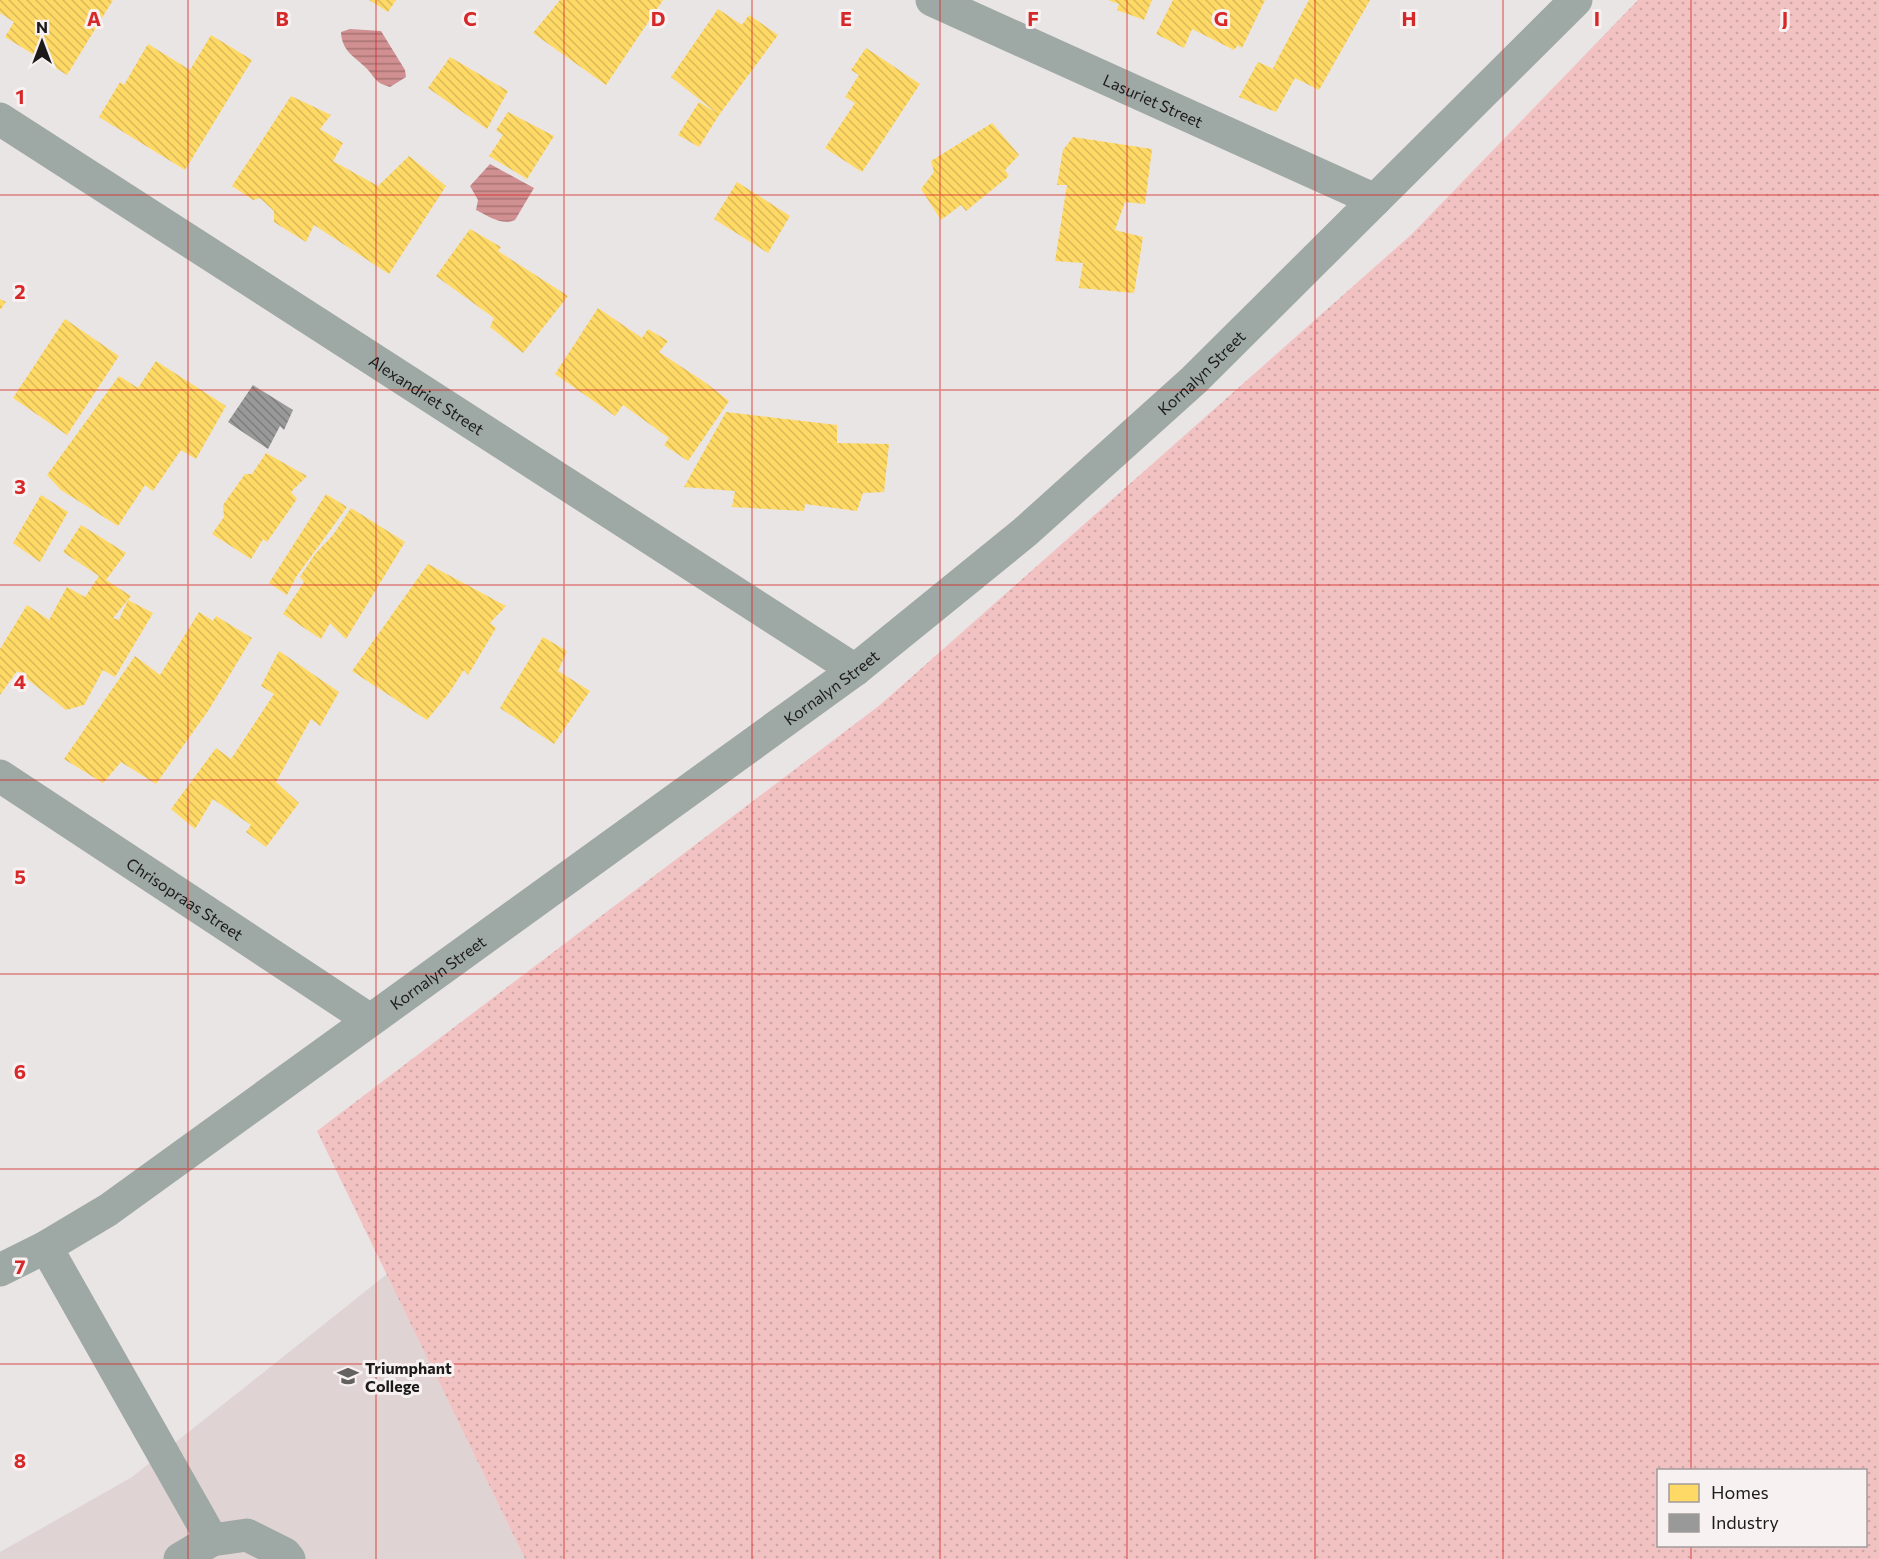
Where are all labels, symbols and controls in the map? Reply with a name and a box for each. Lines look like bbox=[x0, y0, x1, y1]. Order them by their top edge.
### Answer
text: A bbox=[87, 6, 101, 30]
text: B bbox=[275, 6, 289, 30]
text: C bbox=[463, 6, 477, 30]
text: D bbox=[651, 6, 665, 30]
text: E bbox=[840, 6, 852, 30]
text: F bbox=[1027, 6, 1039, 30]
text: G bbox=[1214, 6, 1228, 30]
text: H bbox=[1402, 6, 1417, 30]
text: I bbox=[1594, 6, 1600, 30]
text: J bbox=[1782, 6, 1788, 30]
north arrow bbox=[12, 12, 72, 72]
text: N bbox=[36, 17, 48, 36]
street label: Lasuriet Street bbox=[1101, 69, 1207, 131]
text: 1 bbox=[15, 84, 25, 108]
text: 2 bbox=[14, 279, 26, 303]
street label: Kornalyn Street bbox=[1153, 326, 1249, 418]
street label: Alexandriet Street bbox=[366, 350, 488, 438]
text: 3 bbox=[14, 474, 26, 498]
street label: Kornalyn Street bbox=[780, 645, 883, 728]
text: 4 bbox=[14, 669, 26, 693]
street label: Chrisopraas Street bbox=[124, 853, 248, 944]
text: 5 bbox=[14, 864, 26, 888]
street label: Kornalyn Street bbox=[386, 931, 489, 1013]
text: 6 bbox=[14, 1059, 26, 1083]
text: 7 bbox=[15, 1254, 26, 1278]
place label: Triumphant College bbox=[365, 1358, 452, 1395]
school or university icon: Triumphant College bbox=[336, 1364, 360, 1388]
text: 8 bbox=[14, 1448, 26, 1472]
legend bbox=[1657, 1469, 1867, 1547]
text: Homes bbox=[1711, 1481, 1769, 1503]
text: Industry bbox=[1711, 1511, 1779, 1533]

